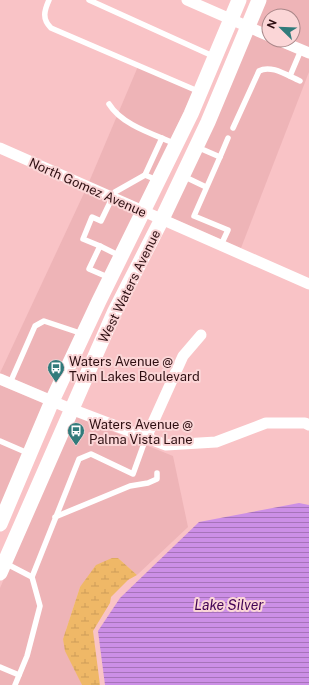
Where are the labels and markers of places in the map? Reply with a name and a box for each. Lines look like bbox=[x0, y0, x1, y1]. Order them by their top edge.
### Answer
place label: Waters Avenue @ Twin Lakes Boulevard bbox=[69, 354, 200, 384]
bus stop icon: Waters Avenue @ Twin Lakes Boulevard bbox=[46, 358, 66, 383]
place label: Waters Avenue @ Palma Vista Lane bbox=[89, 417, 193, 447]
bus stop icon: Waters Avenue @ Palma Vista Lane bbox=[66, 421, 86, 446]

